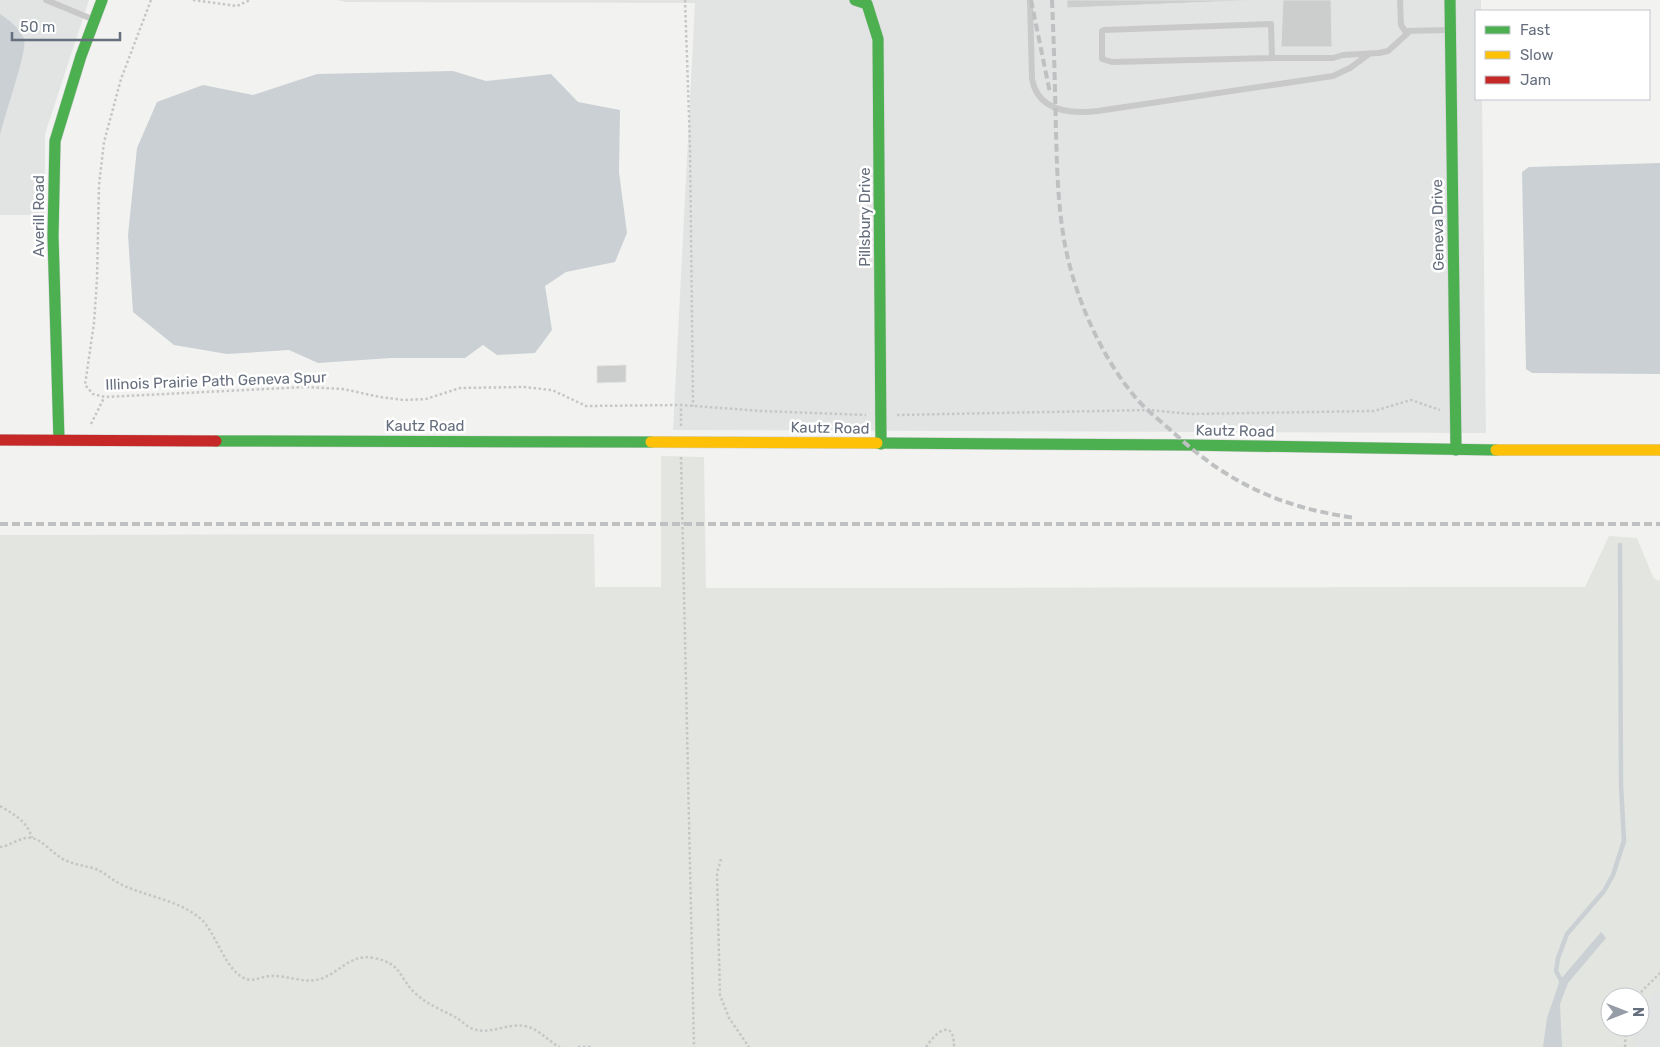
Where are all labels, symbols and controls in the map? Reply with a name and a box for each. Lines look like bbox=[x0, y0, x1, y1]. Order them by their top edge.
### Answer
scale bar bbox=[12, 10, 120, 42]
legend bbox=[1475, 10, 1650, 100]
text: 50 m bbox=[20, 18, 55, 36]
text: Fast bbox=[1520, 21, 1550, 39]
text: Slow bbox=[1520, 46, 1553, 64]
text: Jam bbox=[1520, 71, 1551, 89]
street label: Pillsbury Drive bbox=[856, 167, 874, 267]
street label: Averill Road bbox=[30, 175, 48, 257]
street label: Geneva Drive bbox=[1428, 179, 1448, 271]
street label: Illinois Prairie Path Geneva Spur bbox=[105, 368, 327, 394]
street label: Kautz Road bbox=[386, 417, 464, 435]
street label: Kautz Road bbox=[790, 418, 870, 438]
street label: Kautz Road bbox=[1195, 421, 1275, 441]
north arrow bbox=[1600, 987, 1650, 1037]
text: N bbox=[1629, 1007, 1646, 1017]

